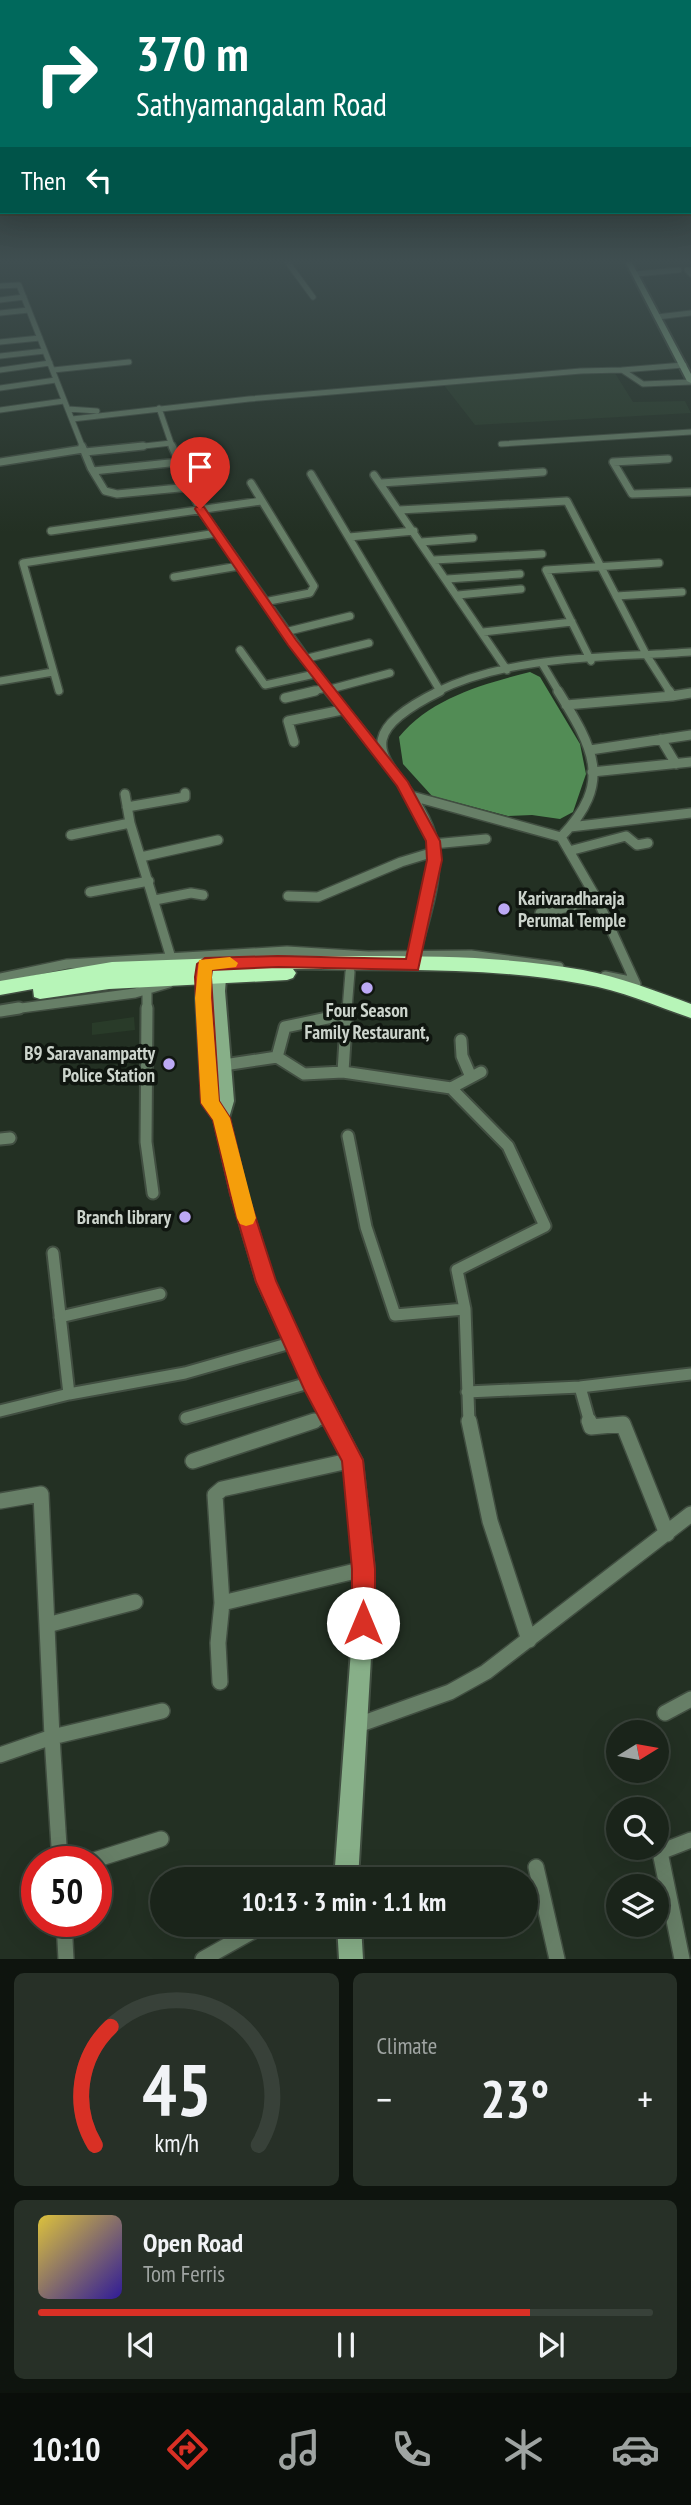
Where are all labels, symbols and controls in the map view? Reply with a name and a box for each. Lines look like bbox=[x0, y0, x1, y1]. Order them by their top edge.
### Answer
text: 370 m bbox=[136, 21, 249, 85]
icon: right bbox=[21, 28, 112, 119]
text: Sathyamangalam Road bbox=[136, 83, 387, 125]
icon: left bbox=[80, 161, 118, 199]
text: Then bbox=[21, 164, 66, 197]
pin bbox=[170, 437, 230, 509]
icon: arrive bbox=[181, 448, 219, 486]
place label: Karivaradharaja Perumal Temple bbox=[518, 886, 626, 932]
marker: Karivaradharaja Perumal Temple bbox=[496, 901, 512, 917]
marker: Four Season Family Restaurant, bbox=[359, 980, 375, 996]
place label: Four Season Family Restaurant, bbox=[304, 998, 430, 1044]
place label: B9 Saravanampatty Police Station bbox=[24, 1041, 155, 1087]
marker: B9 Saravanampatty Police Station bbox=[161, 1056, 177, 1072]
place label: Branch library bbox=[77, 1205, 171, 1229]
marker: Branch library bbox=[177, 1209, 193, 1225]
position arrow bbox=[326, 1586, 400, 1660]
north arrow bbox=[606, 1720, 668, 1783]
map controls bbox=[606, 1720, 669, 1937]
button: search bbox=[606, 1797, 669, 1860]
speed limit sign: 50 bbox=[21, 1846, 112, 1937]
button: layers bbox=[606, 1874, 669, 1937]
text: 10:13 · 3 min · 1.1 km bbox=[242, 1885, 446, 1918]
text: Climate bbox=[377, 2031, 437, 2060]
text: 45 bbox=[141, 2042, 211, 2136]
text: 23° bbox=[480, 2065, 549, 2132]
text: − bbox=[377, 2074, 392, 2123]
text: + bbox=[637, 2074, 653, 2123]
text: km/h bbox=[154, 2127, 198, 2159]
text: Open Road bbox=[143, 2226, 243, 2259]
text: Tom Ferris bbox=[143, 2259, 225, 2288]
icon: previous bbox=[122, 2326, 160, 2364]
icon: pause bbox=[327, 2326, 365, 2364]
icon: next bbox=[532, 2326, 570, 2364]
icon: directions bbox=[163, 2425, 212, 2474]
icon: music bbox=[275, 2425, 324, 2474]
icon: phone bbox=[387, 2425, 436, 2474]
icon: climate bbox=[499, 2425, 548, 2474]
icon: car bbox=[611, 2425, 660, 2474]
text: 10:10 bbox=[31, 2428, 101, 2470]

